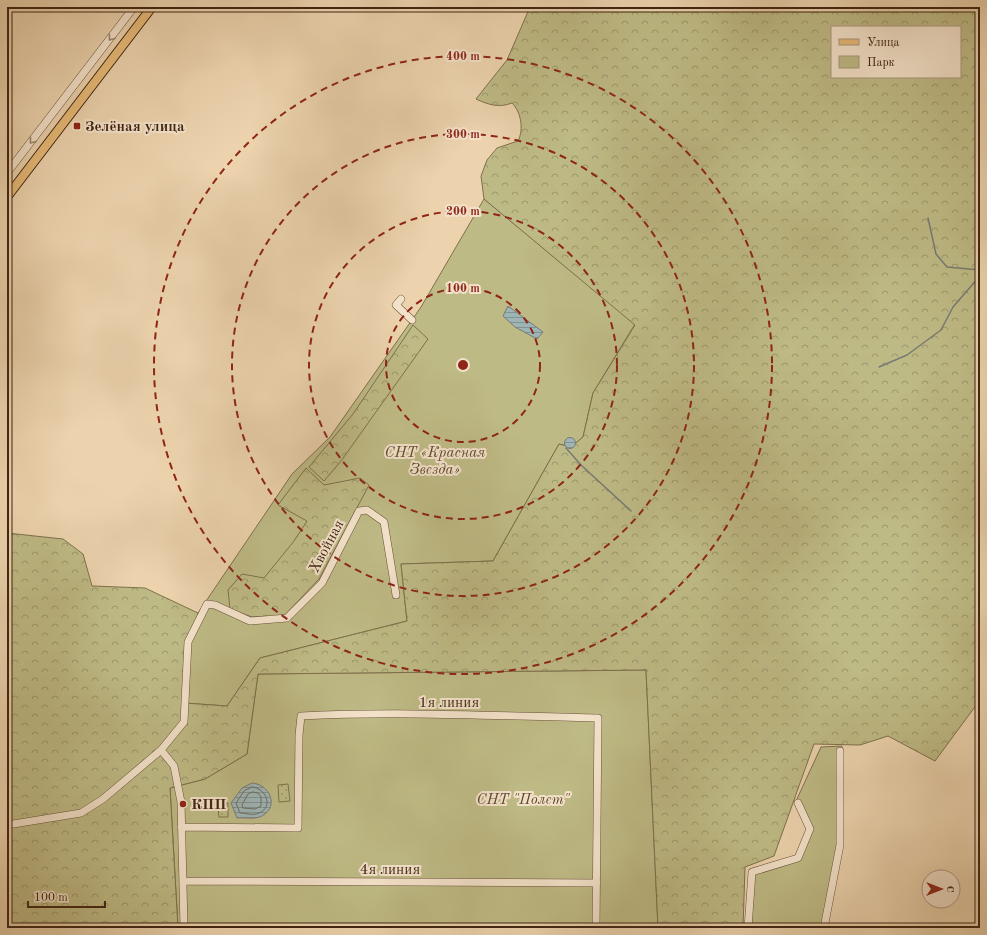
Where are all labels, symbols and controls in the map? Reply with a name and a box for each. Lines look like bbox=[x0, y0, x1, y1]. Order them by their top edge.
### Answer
legend bbox=[831, 26, 961, 78]
one-way arrow bbox=[108, 34, 115, 41]
text: Улица bbox=[867, 37, 900, 49]
text: 400 m bbox=[446, 51, 480, 63]
text: Парк bbox=[867, 57, 895, 69]
place label: Зелёная улица bbox=[85, 120, 185, 135]
marker: Зелёная улица bbox=[72, 121, 82, 131]
text: 300 m bbox=[446, 129, 480, 141]
one-way arrow bbox=[29, 137, 36, 144]
text: 200 m bbox=[446, 206, 480, 218]
text: 100 m bbox=[446, 283, 480, 295]
centre of rings bbox=[456, 358, 470, 372]
park label: СНТ «Красная Звезда» bbox=[385, 446, 485, 478]
street label: Хвойная bbox=[307, 518, 348, 576]
street label: 1я линия bbox=[419, 696, 479, 711]
park label: СНТ "Полет" bbox=[476, 793, 571, 808]
place label: КПП bbox=[191, 798, 226, 813]
marker: КПП bbox=[178, 799, 188, 809]
street label: 4я линия bbox=[360, 863, 420, 878]
north arrow bbox=[921, 869, 961, 909]
scale bar bbox=[28, 883, 105, 909]
text: С bbox=[944, 885, 955, 893]
text: 100 m bbox=[34, 892, 68, 904]

